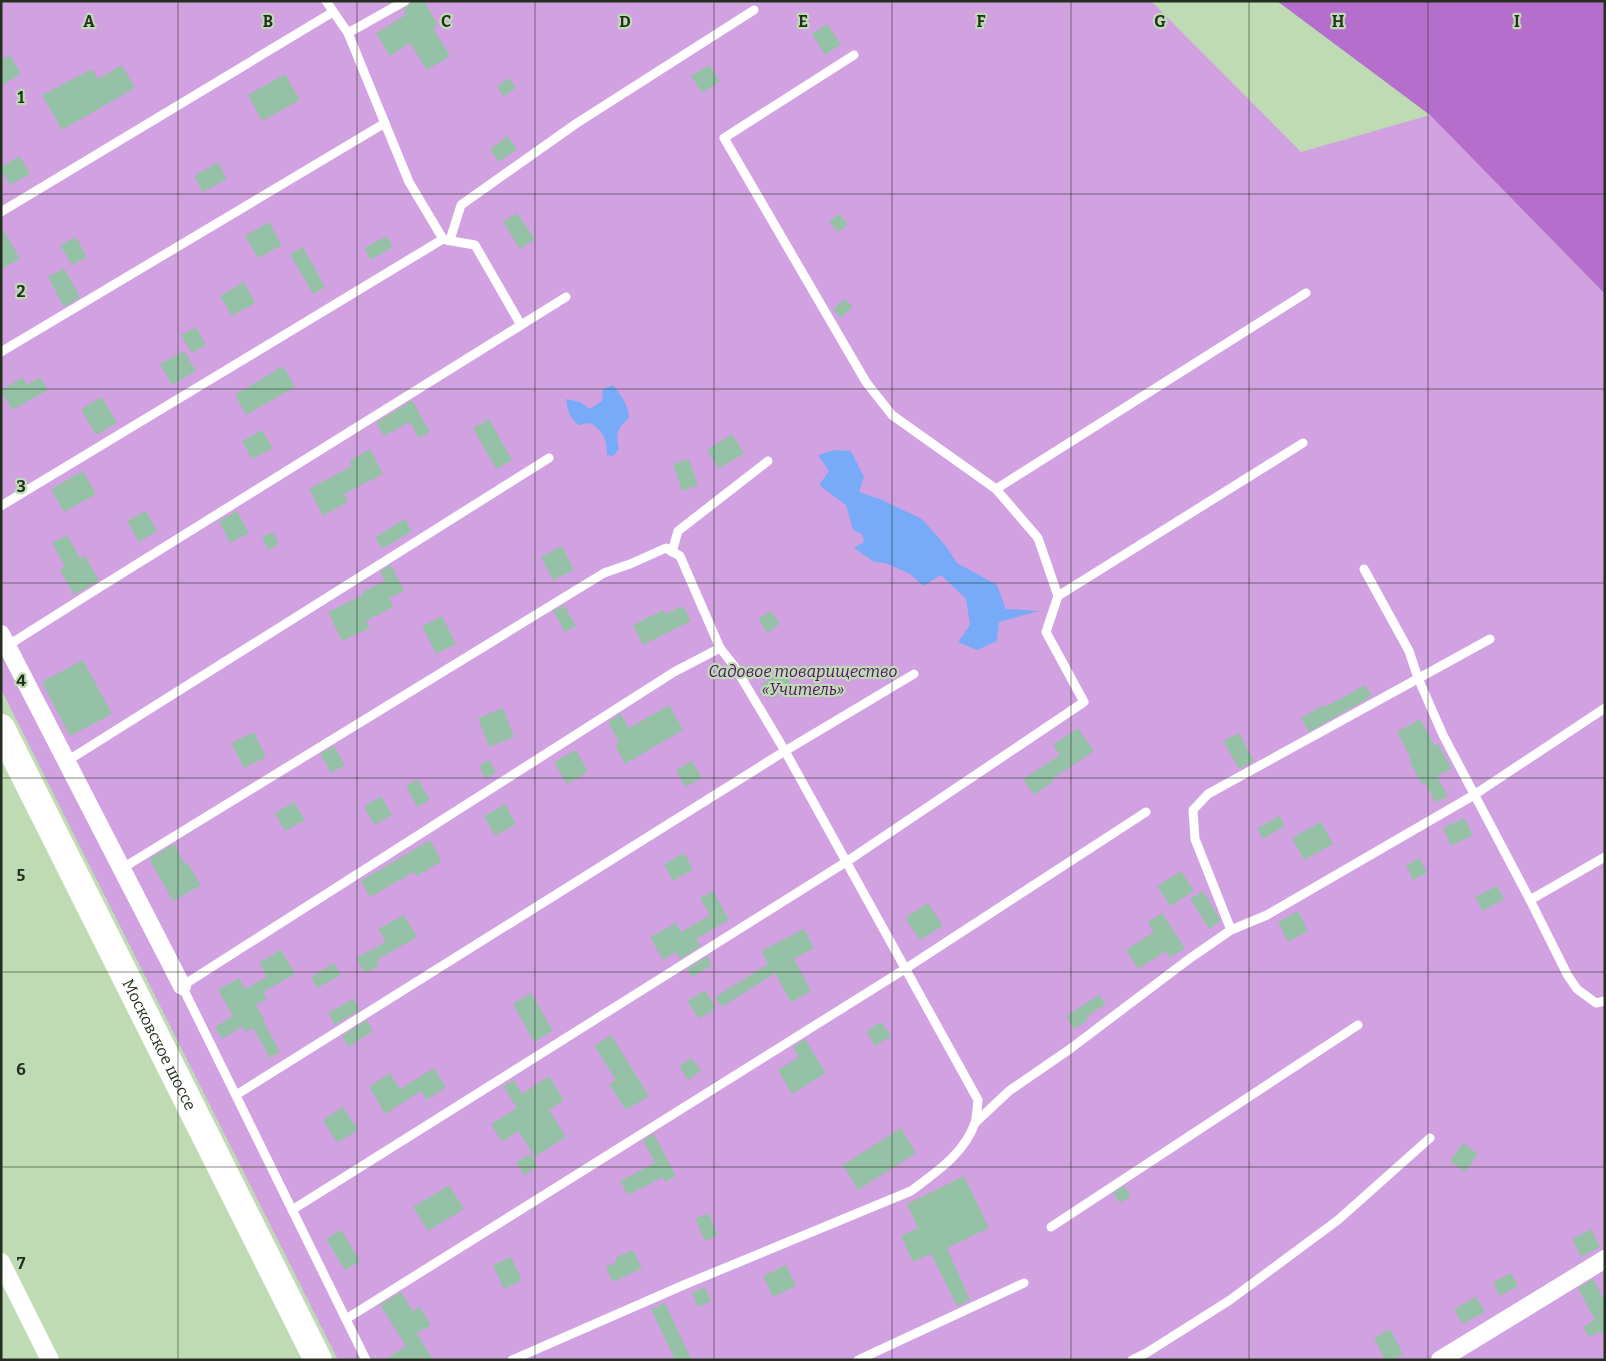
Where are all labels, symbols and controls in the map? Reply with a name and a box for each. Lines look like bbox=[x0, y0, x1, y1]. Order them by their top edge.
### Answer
text: A bbox=[83, 12, 95, 31]
text: B bbox=[263, 12, 273, 31]
text: C bbox=[441, 12, 451, 31]
text: D bbox=[619, 12, 631, 31]
text: E bbox=[798, 12, 808, 31]
text: F bbox=[977, 12, 986, 31]
text: G bbox=[1154, 12, 1166, 31]
text: H bbox=[1332, 12, 1345, 31]
text: I bbox=[1514, 12, 1520, 31]
text: 1 bbox=[18, 88, 25, 107]
text: 2 bbox=[16, 282, 26, 301]
text: 3 bbox=[16, 477, 26, 496]
park label: Садовое товарищество «Учитель» bbox=[709, 662, 898, 699]
text: 4 bbox=[16, 671, 26, 690]
text: 5 bbox=[17, 866, 26, 885]
street label: Московское шоссе bbox=[119, 976, 201, 1113]
text: 6 bbox=[16, 1060, 26, 1079]
text: 7 bbox=[17, 1254, 26, 1273]

